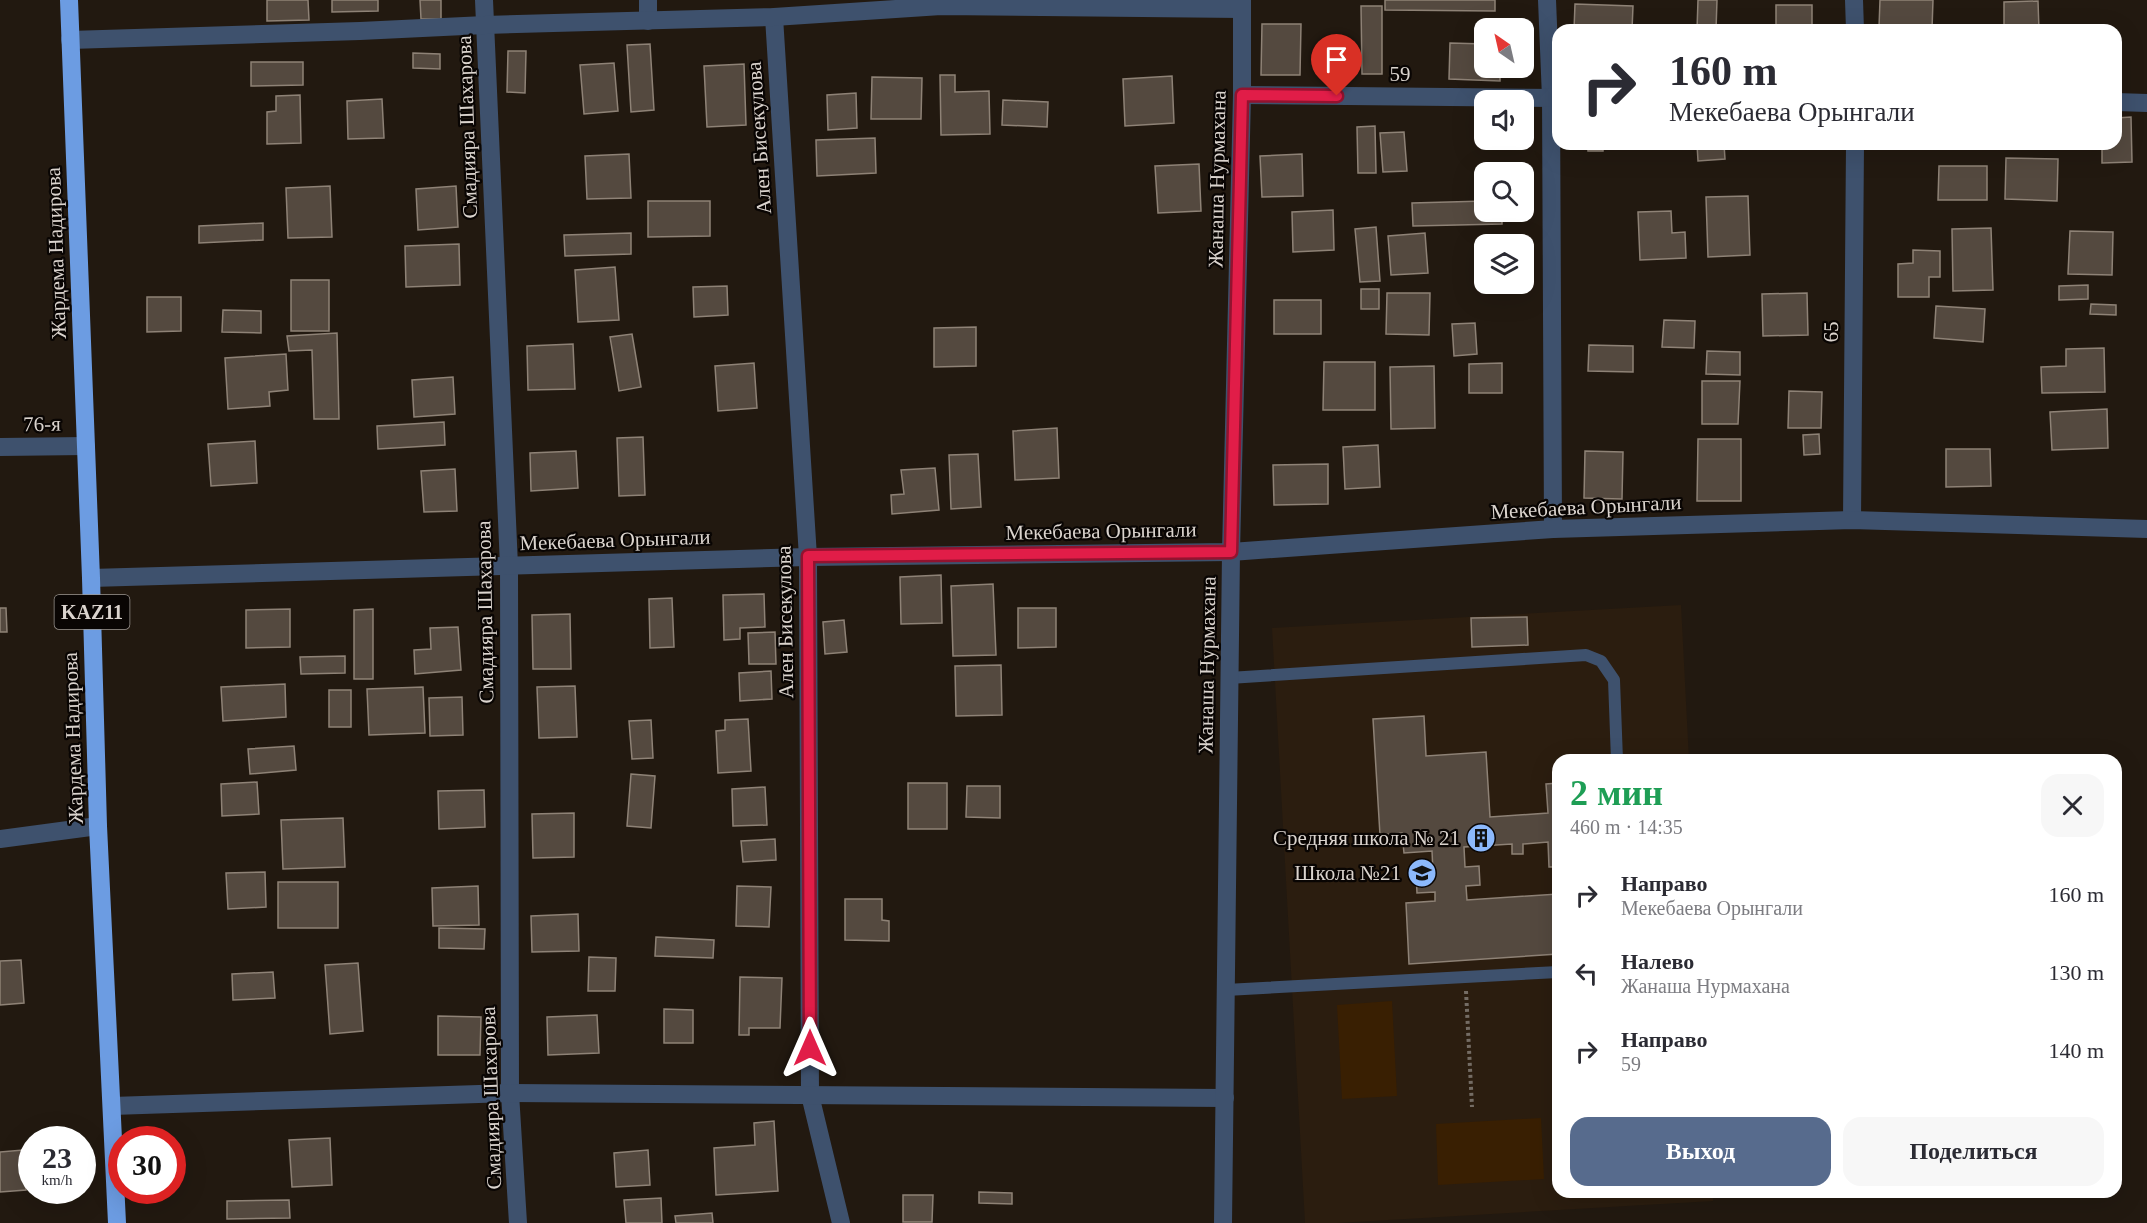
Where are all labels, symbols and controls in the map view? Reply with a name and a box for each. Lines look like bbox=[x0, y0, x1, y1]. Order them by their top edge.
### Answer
north arrow bbox=[1474, 18, 1534, 78]
map controls bbox=[1474, 18, 1534, 294]
street label: Смадияра Шахарова bbox=[452, 34, 482, 219]
pin bbox=[1311, 34, 1362, 96]
icon: arrive bbox=[1320, 43, 1353, 76]
icon: right bbox=[1570, 48, 1648, 126]
text: 160 m bbox=[1669, 48, 1778, 94]
street label: Ален Бисекулова bbox=[742, 60, 776, 215]
street label: 59 bbox=[1390, 62, 1411, 86]
street label: Жанаша Нурмахана bbox=[1203, 89, 1231, 268]
button: sound bbox=[1474, 90, 1534, 150]
text: Мекебаева Орынгали bbox=[1669, 97, 1915, 127]
button: search bbox=[1474, 162, 1534, 222]
street label: Жардема Надирова bbox=[41, 166, 71, 339]
button: layers bbox=[1474, 234, 1534, 294]
street label: 65 bbox=[1819, 321, 1843, 343]
street label: 76-я bbox=[23, 412, 61, 436]
street label: Мекебаева Орынгали bbox=[1490, 490, 1682, 524]
street label: Мекебаева Орынгали bbox=[1005, 517, 1197, 545]
street label: Смадияра Шахарова bbox=[471, 520, 499, 704]
street label: Мекебаева Орынгали bbox=[519, 525, 711, 555]
street label: Ален Бисекулова bbox=[772, 545, 798, 699]
street label: Жанаша Нурмахана bbox=[1193, 575, 1221, 754]
road number: KAZ11 bbox=[54, 595, 130, 629]
street label: Жардема Надирова bbox=[58, 651, 88, 824]
text: 2 мин bbox=[1570, 773, 1663, 813]
button: close bbox=[2041, 774, 2104, 837]
text: 460 m · 14:35 bbox=[1570, 816, 1683, 838]
building icon: Средняя школа № 21 bbox=[1465, 822, 1497, 854]
place label: Средняя школа № 21 bbox=[1273, 826, 1460, 850]
school or university icon: Школа №21 bbox=[1406, 857, 1438, 889]
place label: Школа №21 bbox=[1294, 861, 1401, 885]
text: Направо bbox=[1621, 871, 1707, 896]
icon: right bbox=[1570, 879, 1603, 912]
text: 160 m bbox=[2048, 882, 2104, 907]
text: Мекебаева Орынгали bbox=[1621, 897, 1803, 919]
text: Налево bbox=[1621, 949, 1694, 974]
icon: left bbox=[1570, 957, 1603, 990]
text: 130 m bbox=[2048, 960, 2104, 985]
text: Жанаша Нурмахана bbox=[1621, 975, 1790, 997]
street label: Смадияра Шахарова bbox=[476, 1005, 506, 1190]
position arrow bbox=[778, 1016, 842, 1080]
text: Направо bbox=[1621, 1027, 1707, 1052]
icon: right bbox=[1570, 1035, 1603, 1068]
text: 140 m bbox=[2048, 1038, 2104, 1063]
text: 59 bbox=[1621, 1053, 1641, 1075]
button: Выход bbox=[1570, 1117, 1831, 1186]
button: Поделиться bbox=[1843, 1117, 2104, 1186]
speed limit sign: 30 bbox=[108, 1126, 186, 1204]
text: 23 bbox=[42, 1141, 72, 1174]
text: km/h bbox=[42, 1172, 72, 1188]

